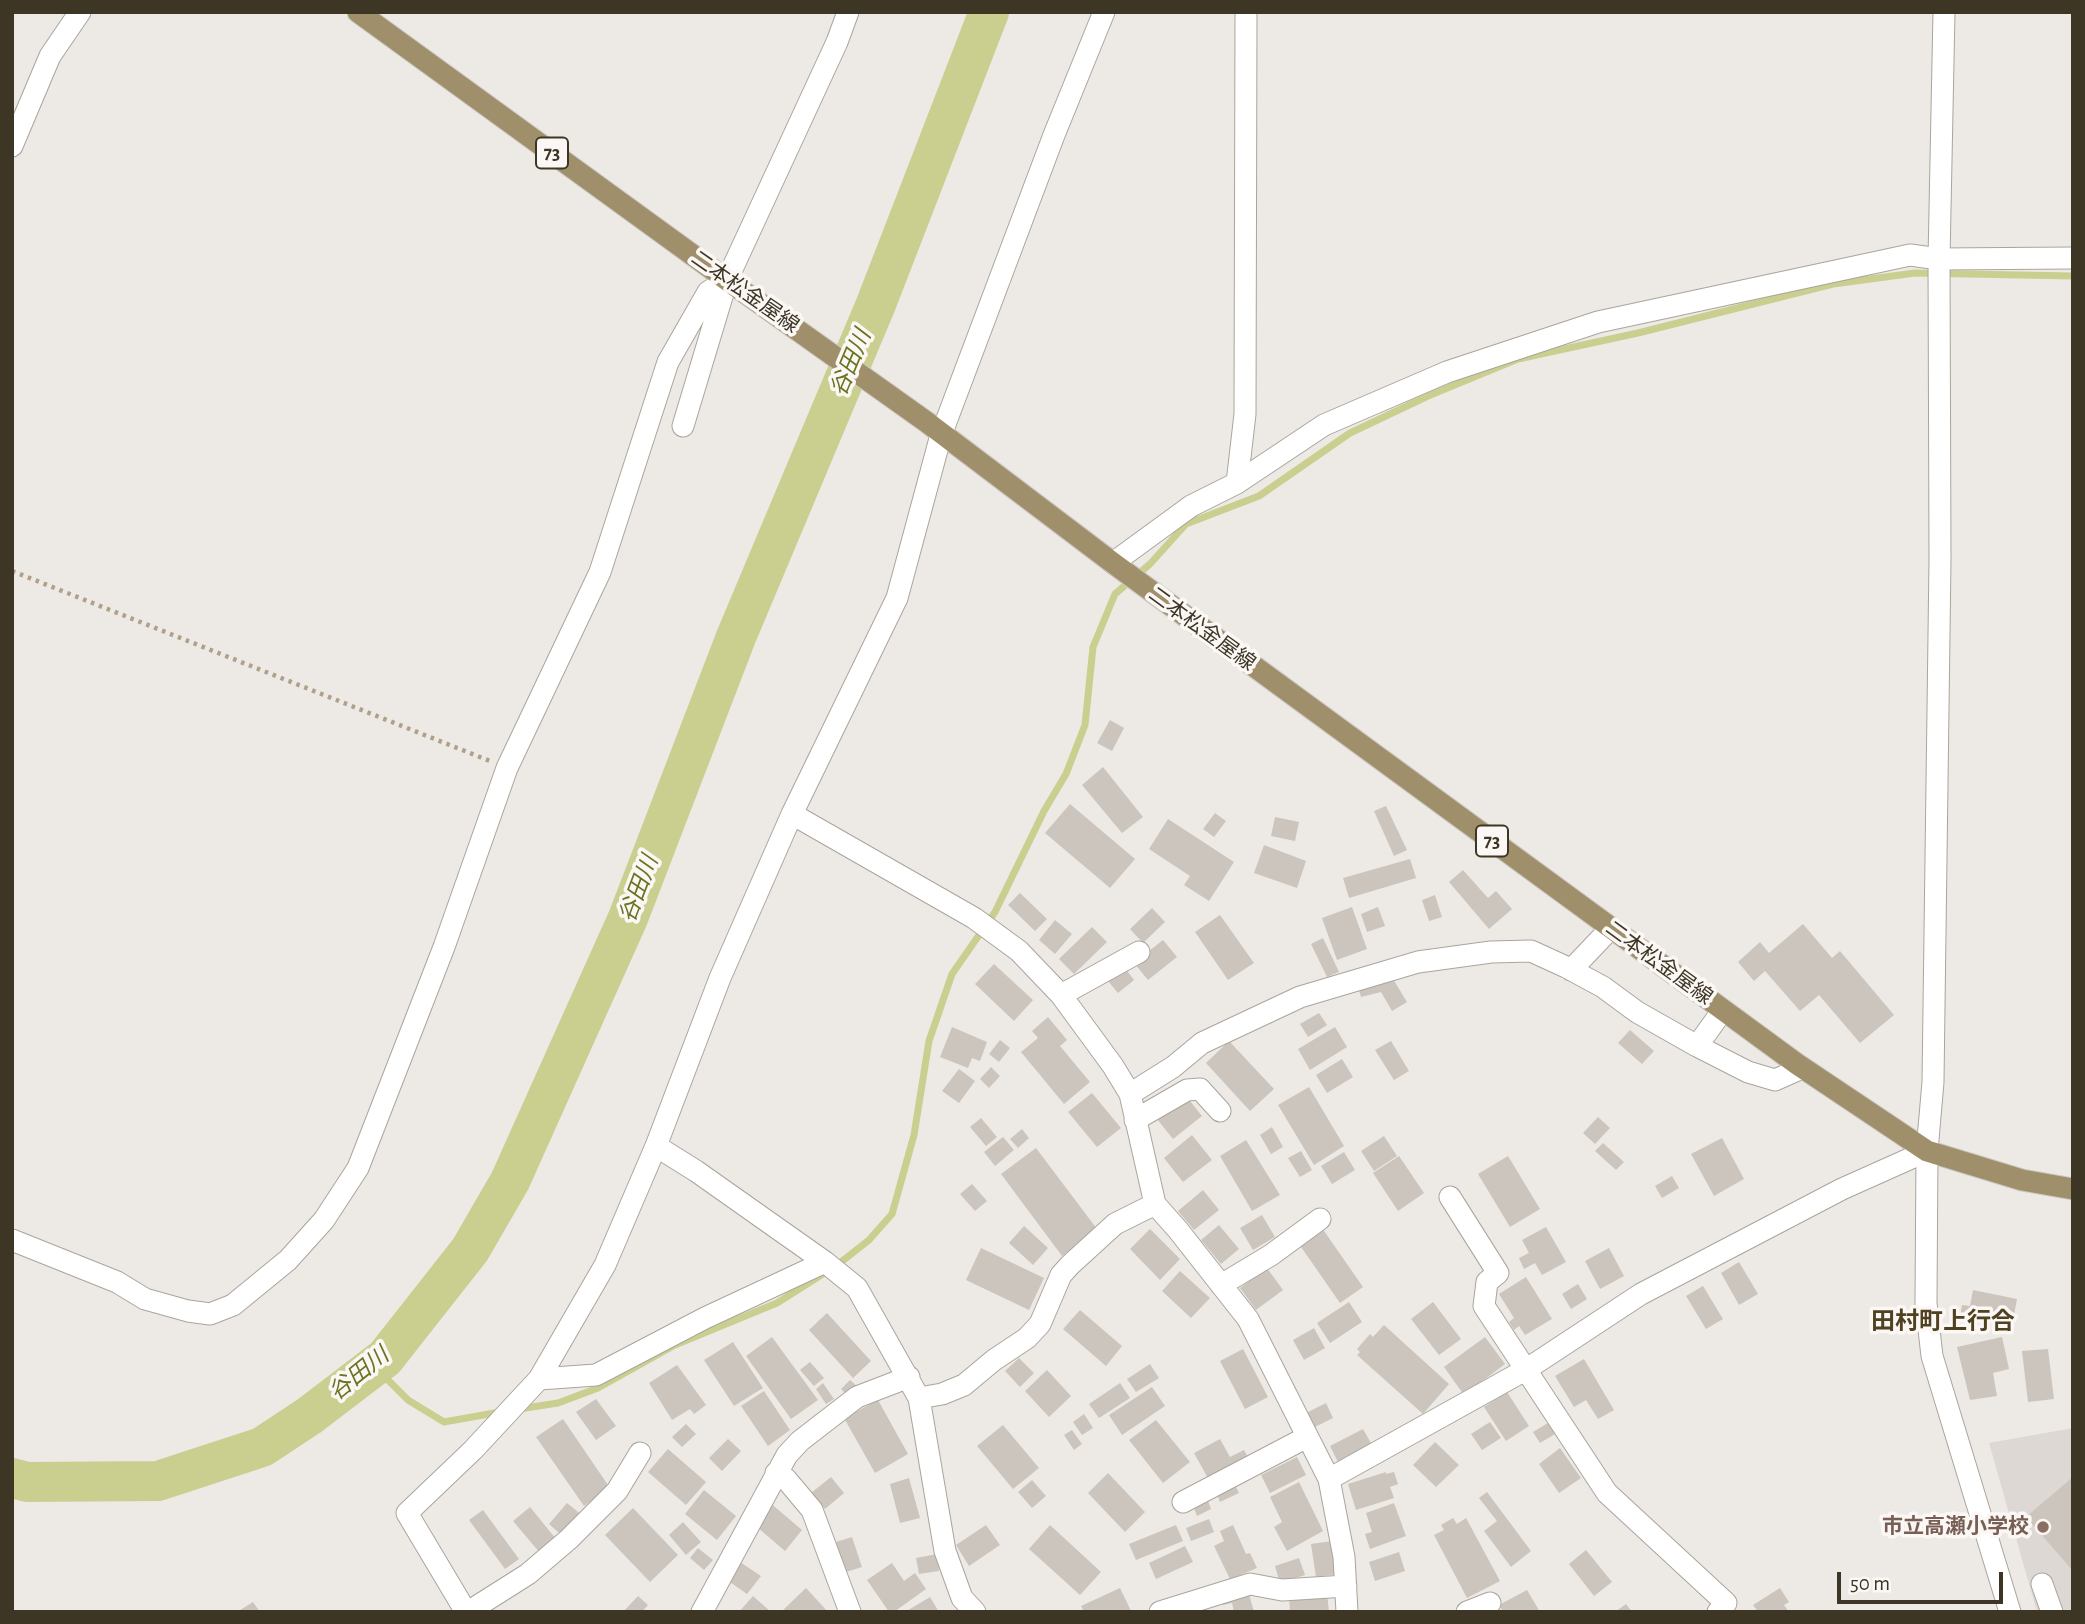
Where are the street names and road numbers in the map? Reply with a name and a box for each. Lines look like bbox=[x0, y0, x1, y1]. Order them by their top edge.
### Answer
road number: 73 bbox=[536, 138, 568, 168]
street label: 二本松金屋線 bbox=[686, 246, 804, 338]
street label: 二本松金屋線 bbox=[1144, 582, 1260, 676]
road number: 73 bbox=[1476, 826, 1508, 856]
street label: 二本松金屋線 bbox=[1601, 916, 1717, 1010]

